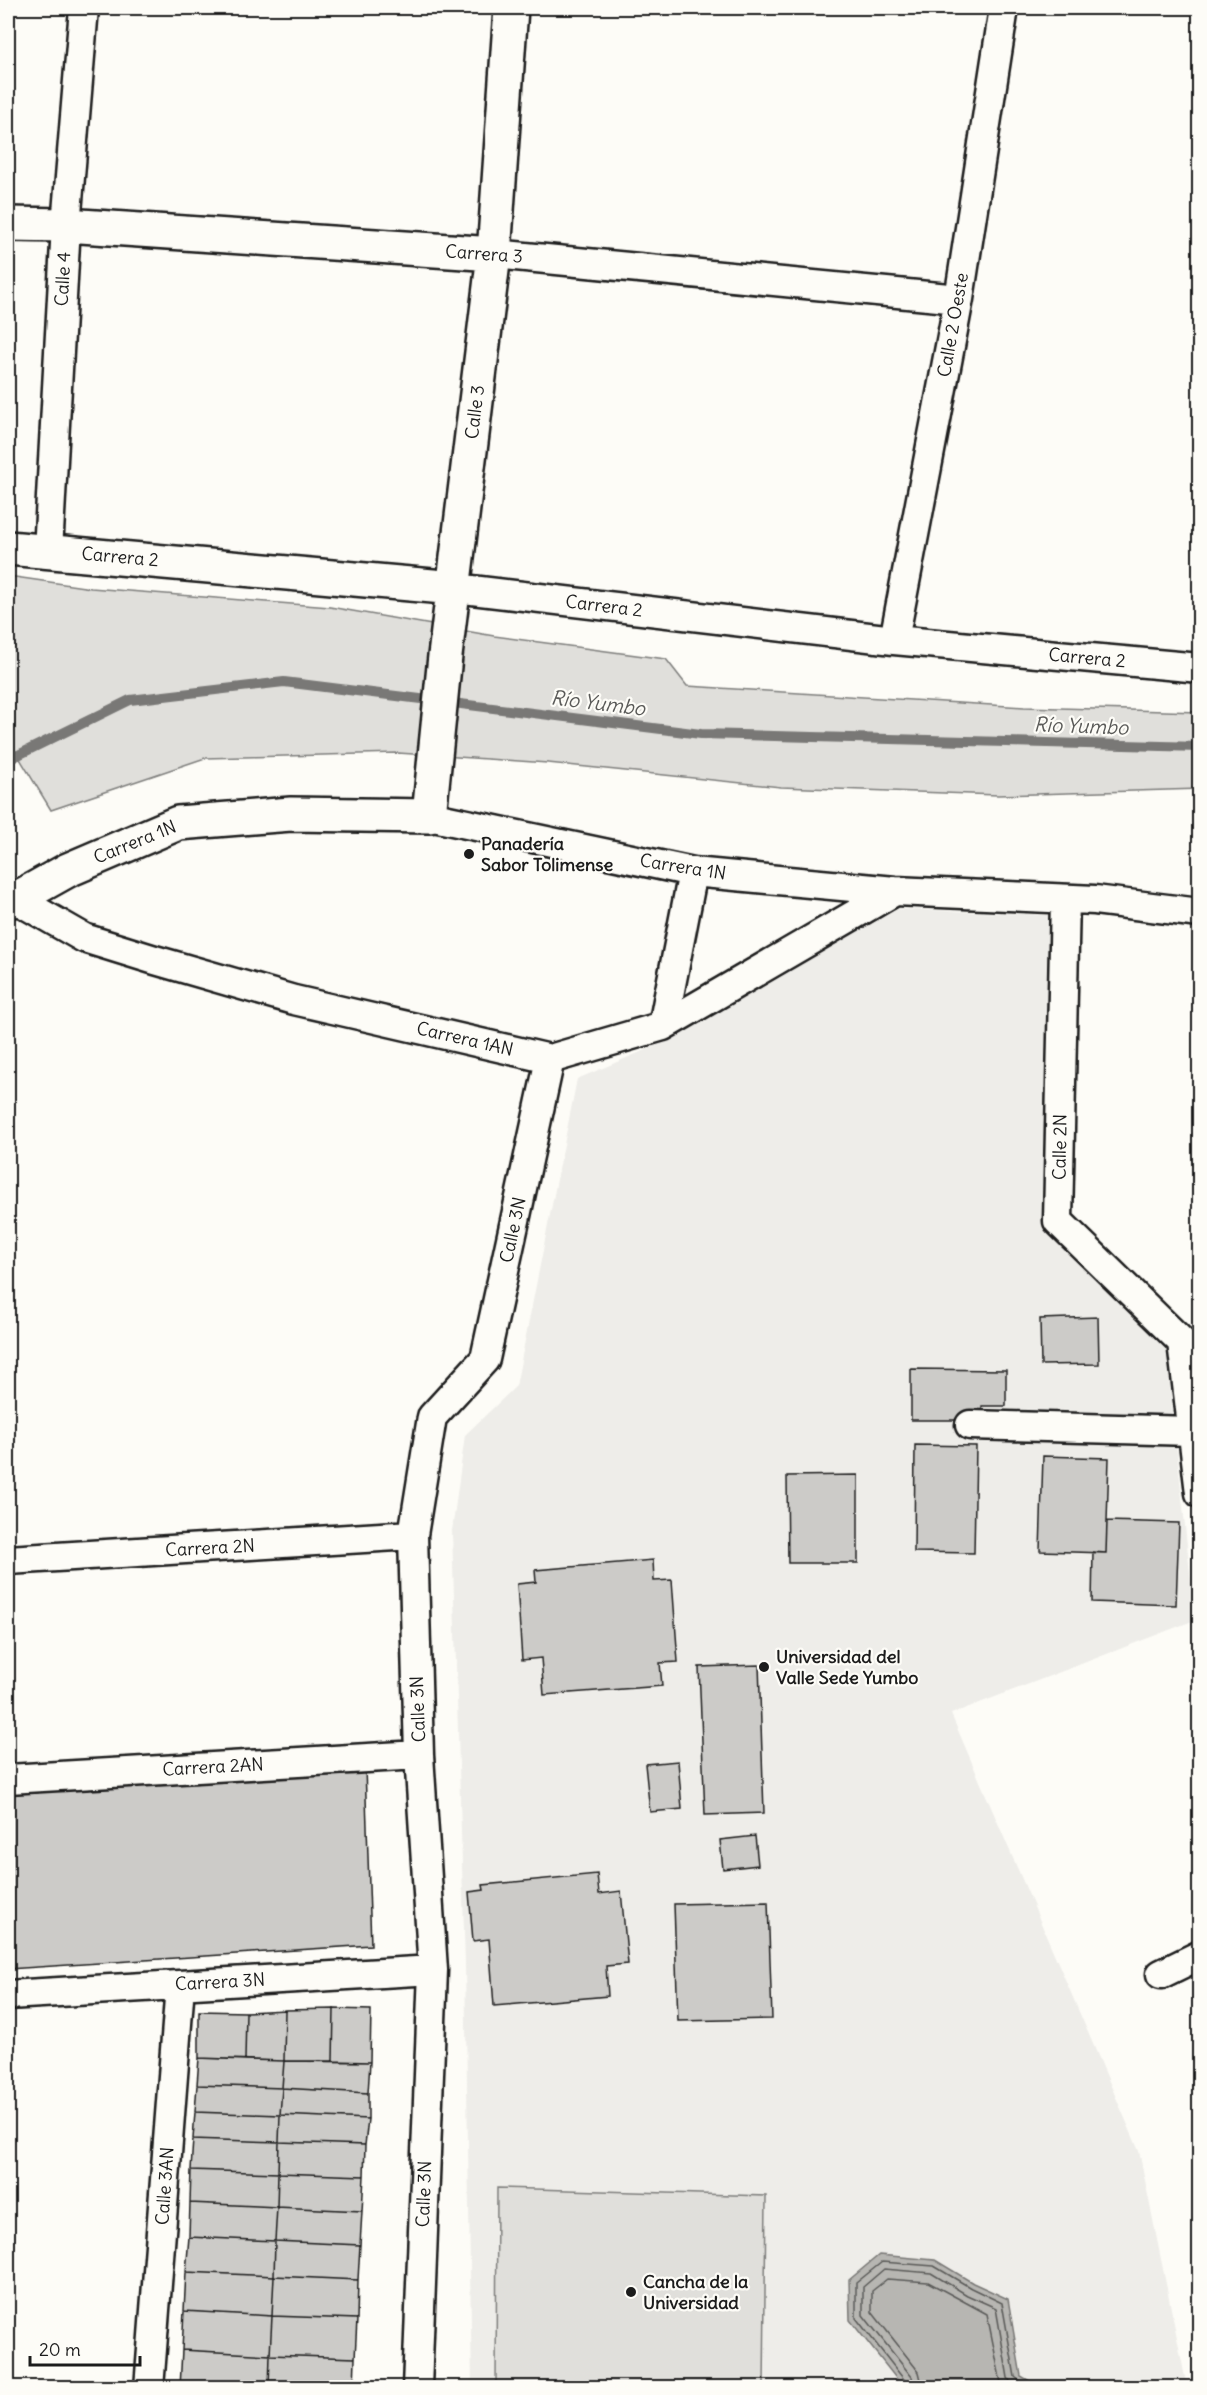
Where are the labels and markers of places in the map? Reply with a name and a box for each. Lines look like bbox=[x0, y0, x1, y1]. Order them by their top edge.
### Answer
place label: Panadería Sabor Tolimense bbox=[481, 832, 613, 876]
marker: Panadería Sabor Tolimense bbox=[462, 847, 476, 861]
place label: Universidad del Valle Sede Yumbo bbox=[776, 1645, 918, 1689]
marker: Universidad del Valle Sede Yumbo bbox=[757, 1660, 771, 1674]
place label: Cancha de la Universidad bbox=[643, 2270, 748, 2314]
marker: Cancha de la Universidad bbox=[624, 2285, 638, 2299]

